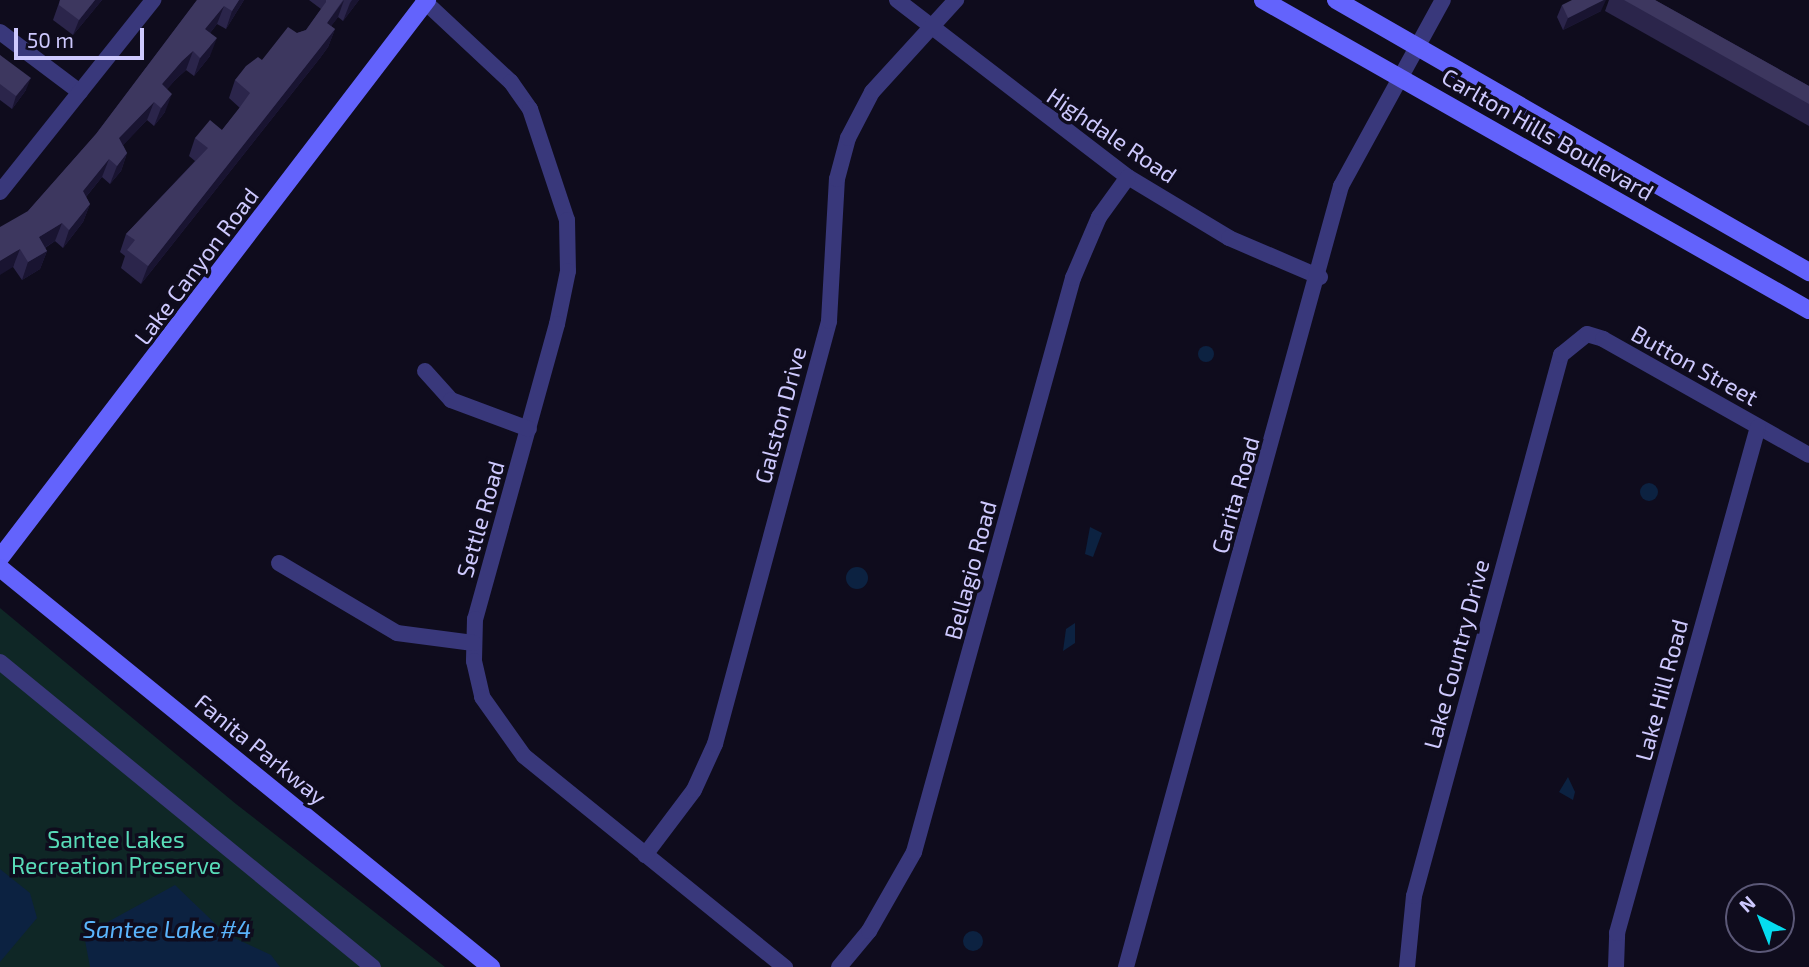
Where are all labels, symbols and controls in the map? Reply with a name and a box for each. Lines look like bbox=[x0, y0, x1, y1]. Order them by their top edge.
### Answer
scale bar bbox=[18, 14, 147, 58]
text: 50 m bbox=[27, 27, 74, 52]
street label: Carlton Hills Boulevard bbox=[1437, 62, 1659, 206]
street label: Highdale Road bbox=[1042, 82, 1182, 188]
street label: Lake Canyon Road bbox=[128, 182, 264, 350]
street label: Button Street bbox=[1627, 319, 1763, 411]
street label: Galston Drive bbox=[748, 344, 812, 486]
street label: Carita Road bbox=[1205, 433, 1265, 557]
street label: Settle Road bbox=[450, 457, 510, 581]
street label: Bellagio Road bbox=[938, 498, 1002, 642]
street label: Lake Country Drive bbox=[1417, 556, 1495, 752]
street label: Lake Hill Road bbox=[1629, 616, 1693, 764]
street label: Fanita Parkway bbox=[190, 688, 332, 810]
park label: Santee Lakes Recreation Preserve bbox=[11, 825, 221, 879]
north arrow bbox=[1725, 883, 1795, 953]
text: N bbox=[1734, 890, 1760, 917]
water label: Santee Lake #4 bbox=[83, 915, 251, 943]

